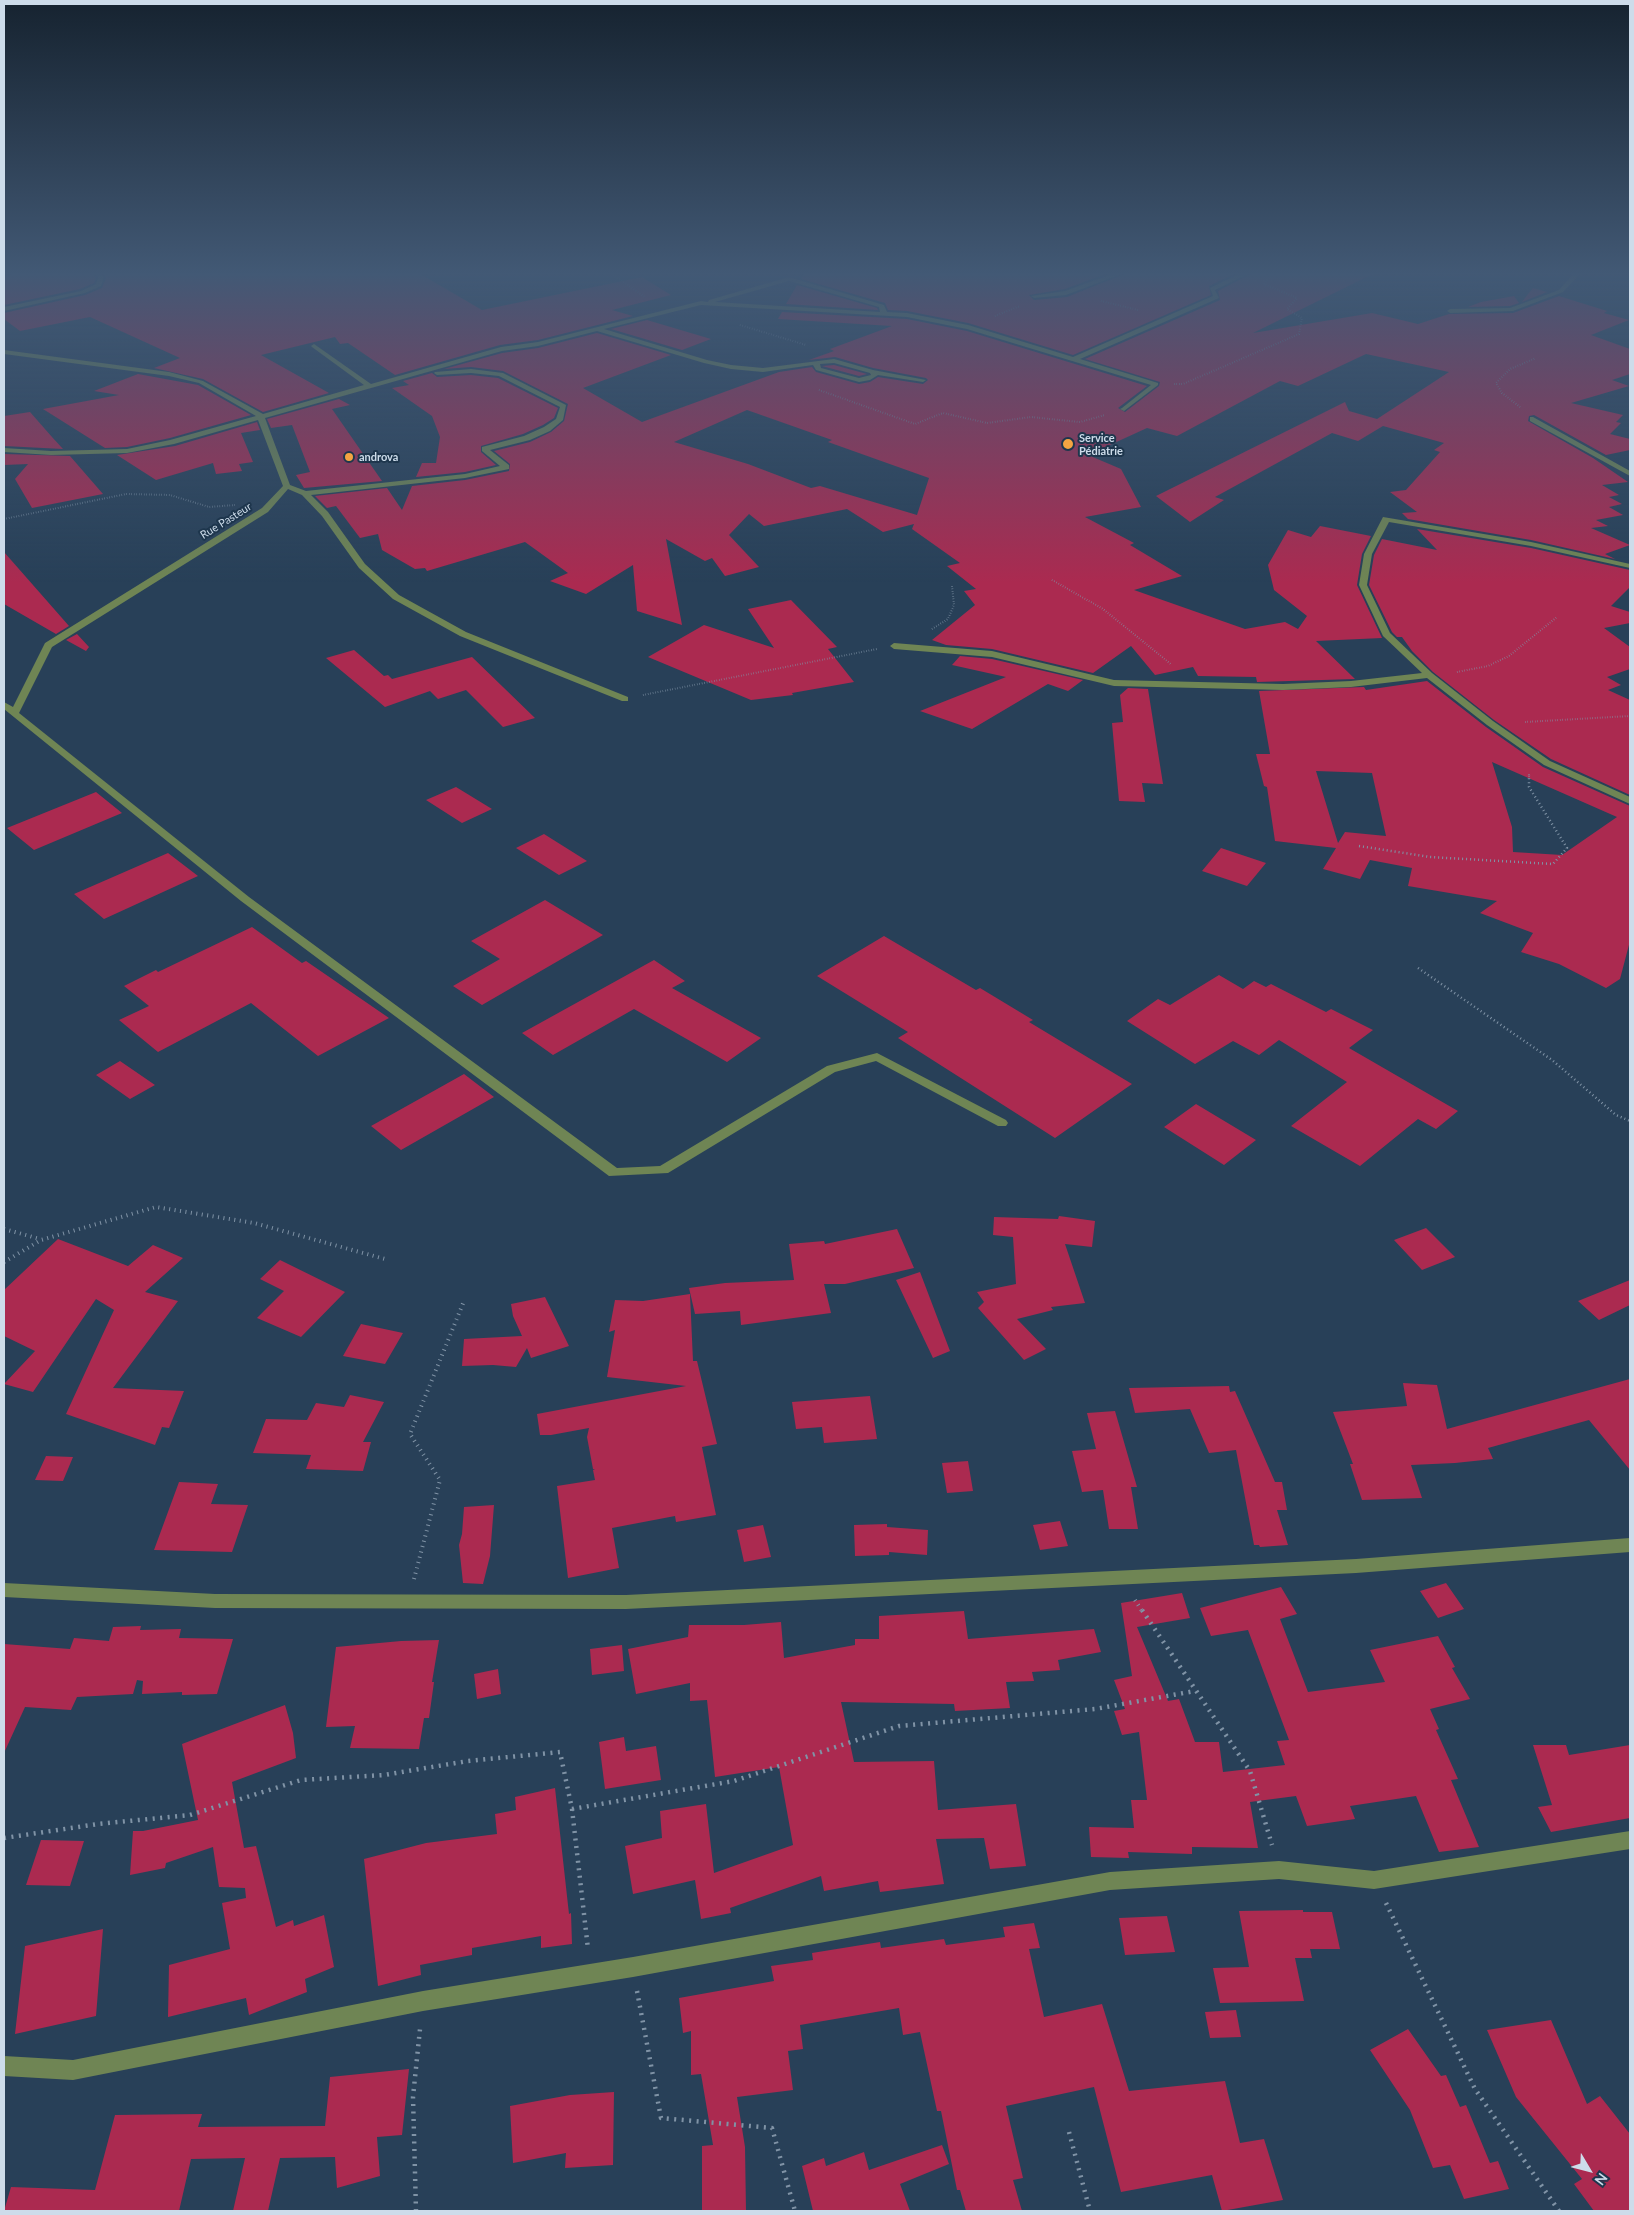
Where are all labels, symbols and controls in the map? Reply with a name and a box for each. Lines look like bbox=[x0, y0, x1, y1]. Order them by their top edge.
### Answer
place label: Service Pédiatrie bbox=[1079, 431, 1123, 457]
marker: Service Pédiatrie bbox=[1061, 437, 1075, 451]
place label: androva bbox=[359, 450, 398, 464]
marker: androva bbox=[343, 451, 355, 463]
street label: Rue Pasteur bbox=[198, 500, 254, 542]
north arrow bbox=[1564, 2145, 1614, 2195]
text: N bbox=[1591, 2170, 1611, 2189]

